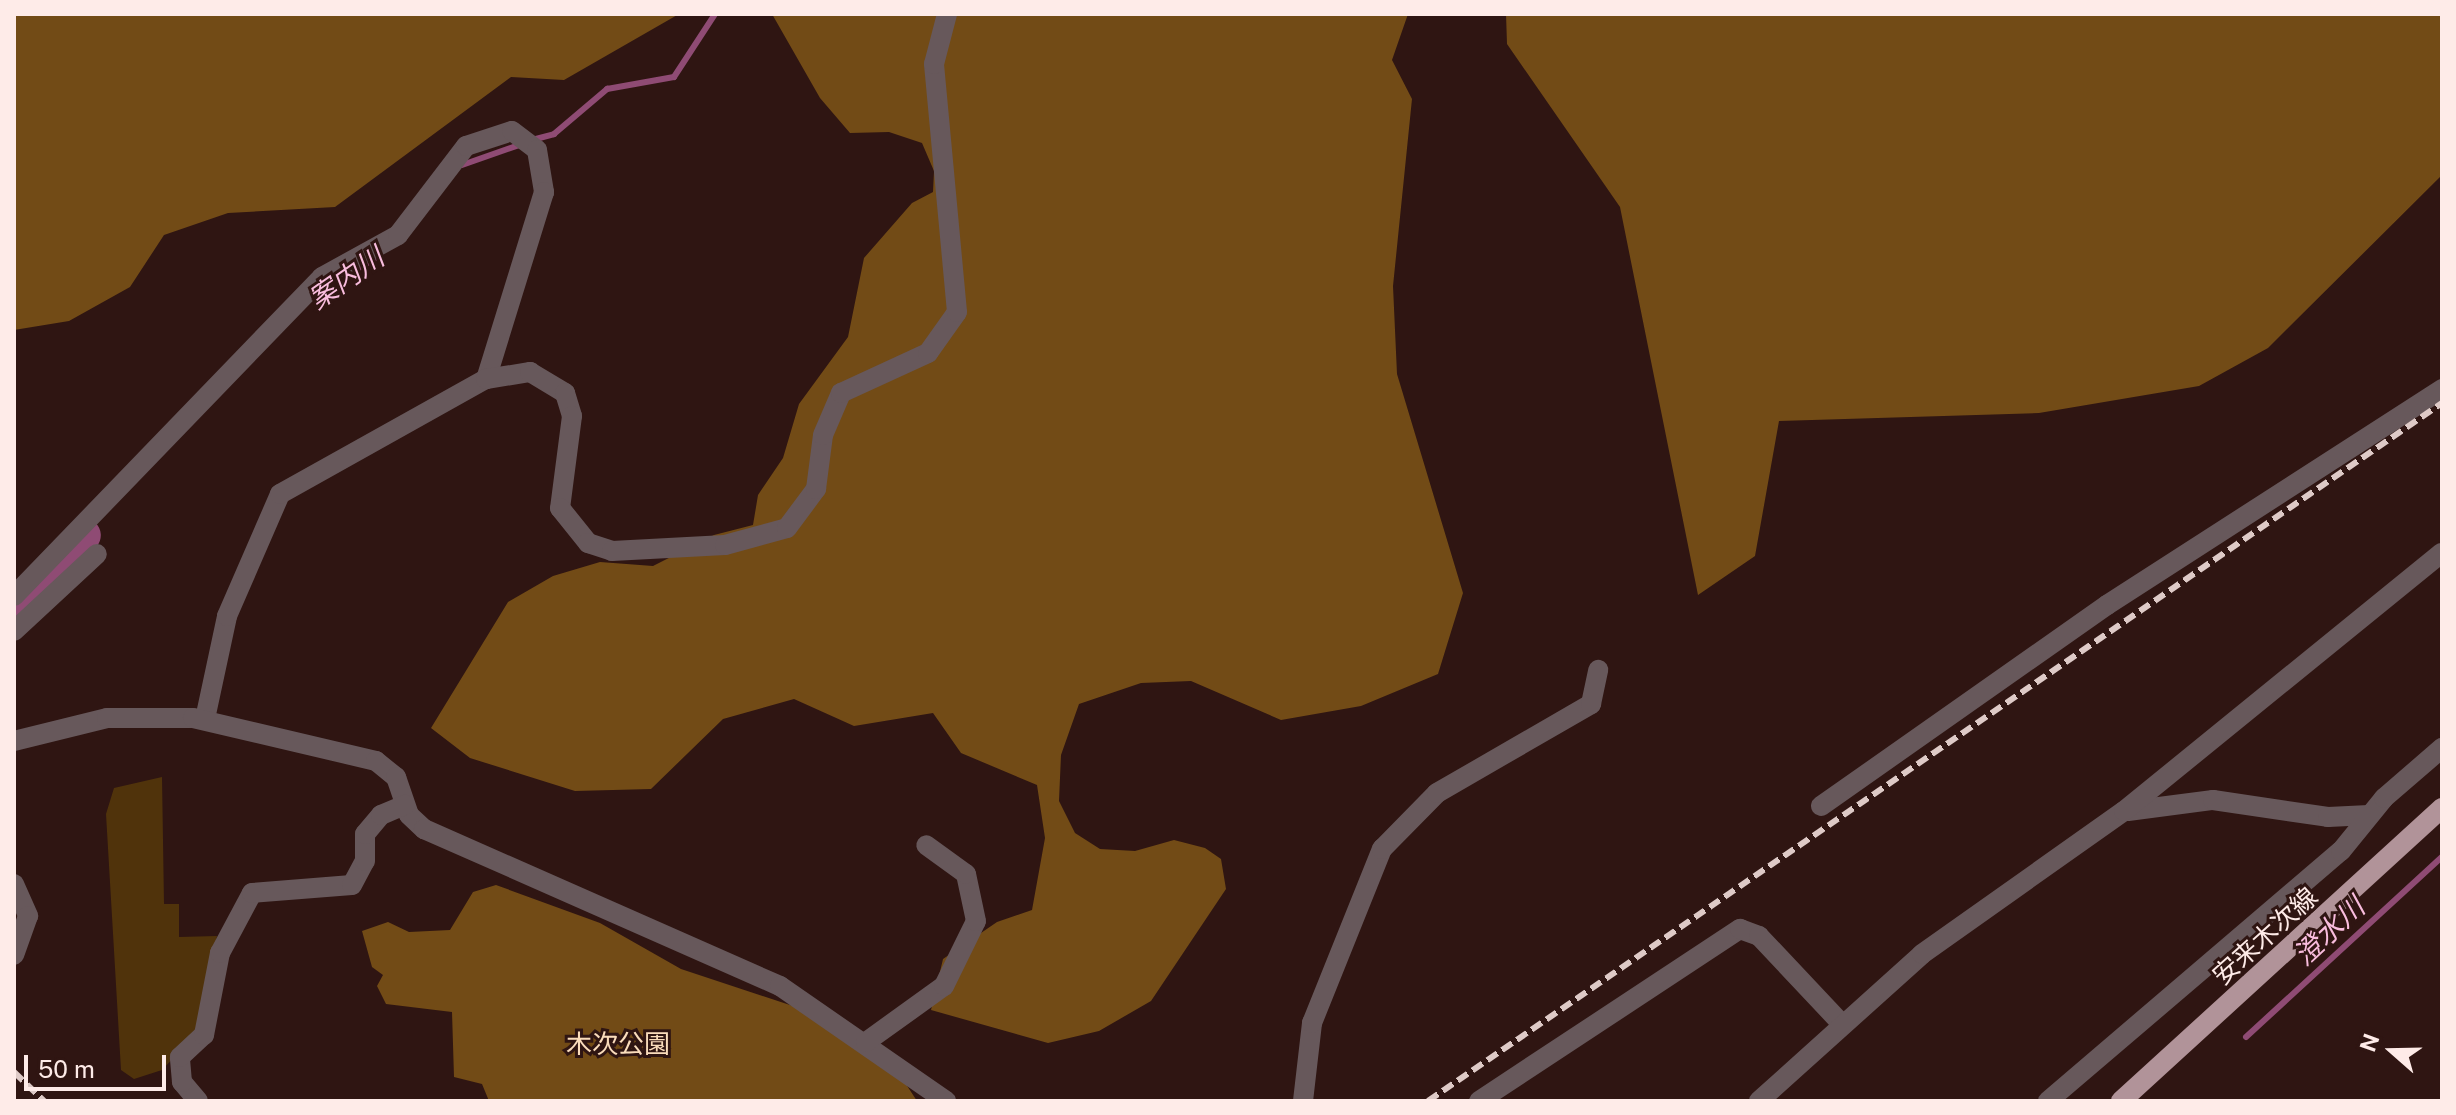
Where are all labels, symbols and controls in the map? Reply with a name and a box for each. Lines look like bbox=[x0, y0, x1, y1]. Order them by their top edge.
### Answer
water label: 案内川 bbox=[302, 240, 390, 316]
street label: 安来木次線 bbox=[2206, 881, 2324, 991]
water label: 澄水川 bbox=[2287, 890, 2371, 972]
north arrow bbox=[2352, 1011, 2432, 1091]
park label: 木次公園 bbox=[566, 1028, 670, 1060]
text: N bbox=[2354, 1030, 2385, 1055]
scale bar bbox=[28, 1039, 170, 1089]
text: 50 m bbox=[38, 1055, 95, 1083]

